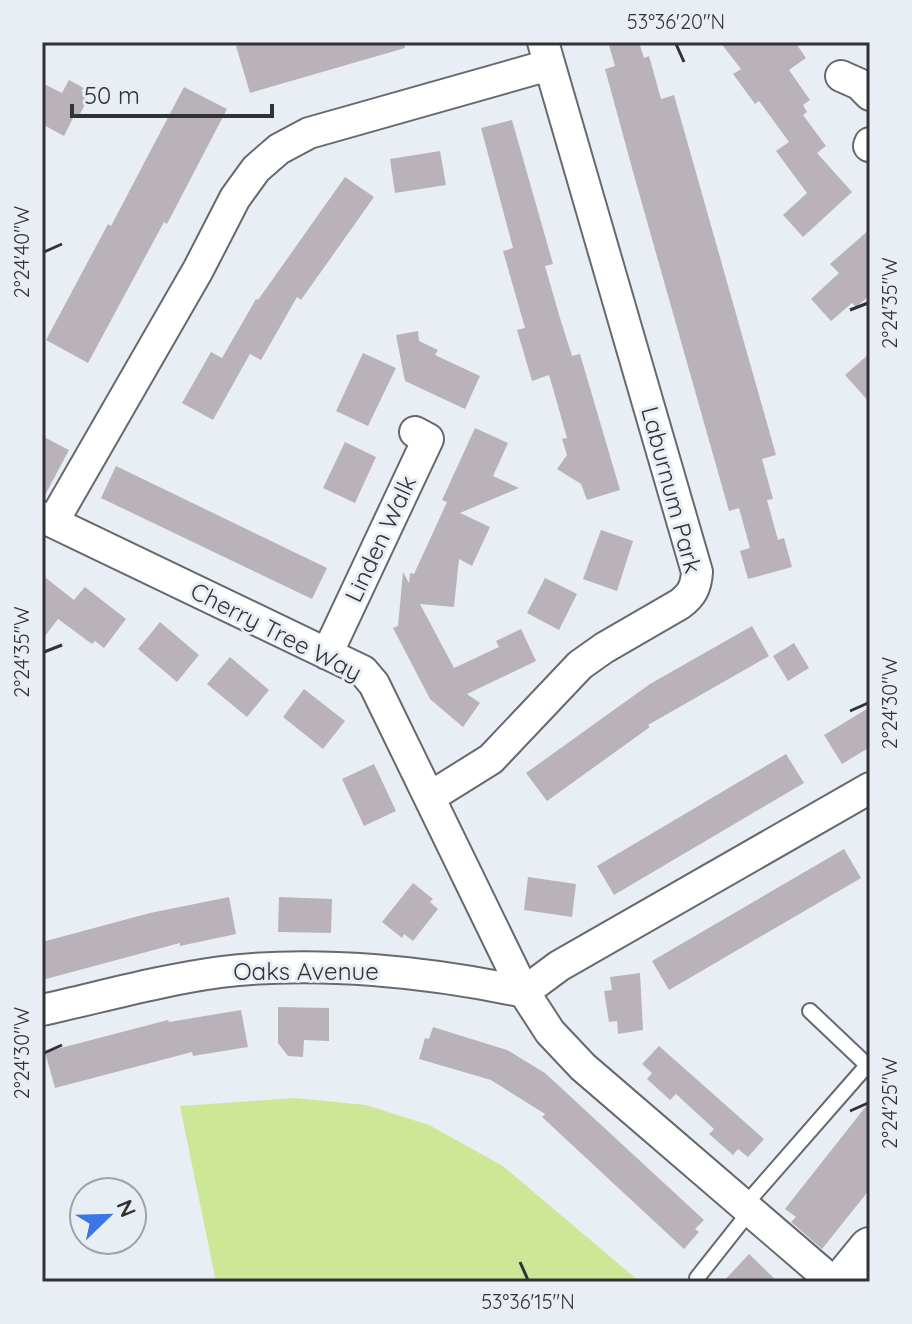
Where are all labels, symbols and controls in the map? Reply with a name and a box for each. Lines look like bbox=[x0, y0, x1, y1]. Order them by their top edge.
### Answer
text: 53°36'20"N bbox=[627, 9, 725, 34]
scale bar bbox=[72, 68, 272, 118]
text: 50 m bbox=[84, 80, 140, 110]
text: 2°24'40"W bbox=[9, 206, 34, 298]
text: 2°24'35"W bbox=[877, 257, 902, 349]
street label: Laburnum Park bbox=[635, 403, 709, 576]
street label: Linden Walk bbox=[338, 471, 422, 607]
street label: Cherry Tree Way bbox=[186, 575, 367, 687]
text: 2°24'35"W bbox=[9, 606, 34, 698]
text: 2°24'30"W bbox=[877, 657, 902, 749]
street label: Oaks Avenue bbox=[233, 956, 379, 986]
text: 2°24'30"W bbox=[9, 1007, 34, 1099]
text: 2°24'25"W bbox=[877, 1057, 902, 1149]
north arrow bbox=[68, 1176, 148, 1256]
text: N bbox=[110, 1195, 142, 1221]
text: 53°36'15"N bbox=[481, 1289, 575, 1314]

